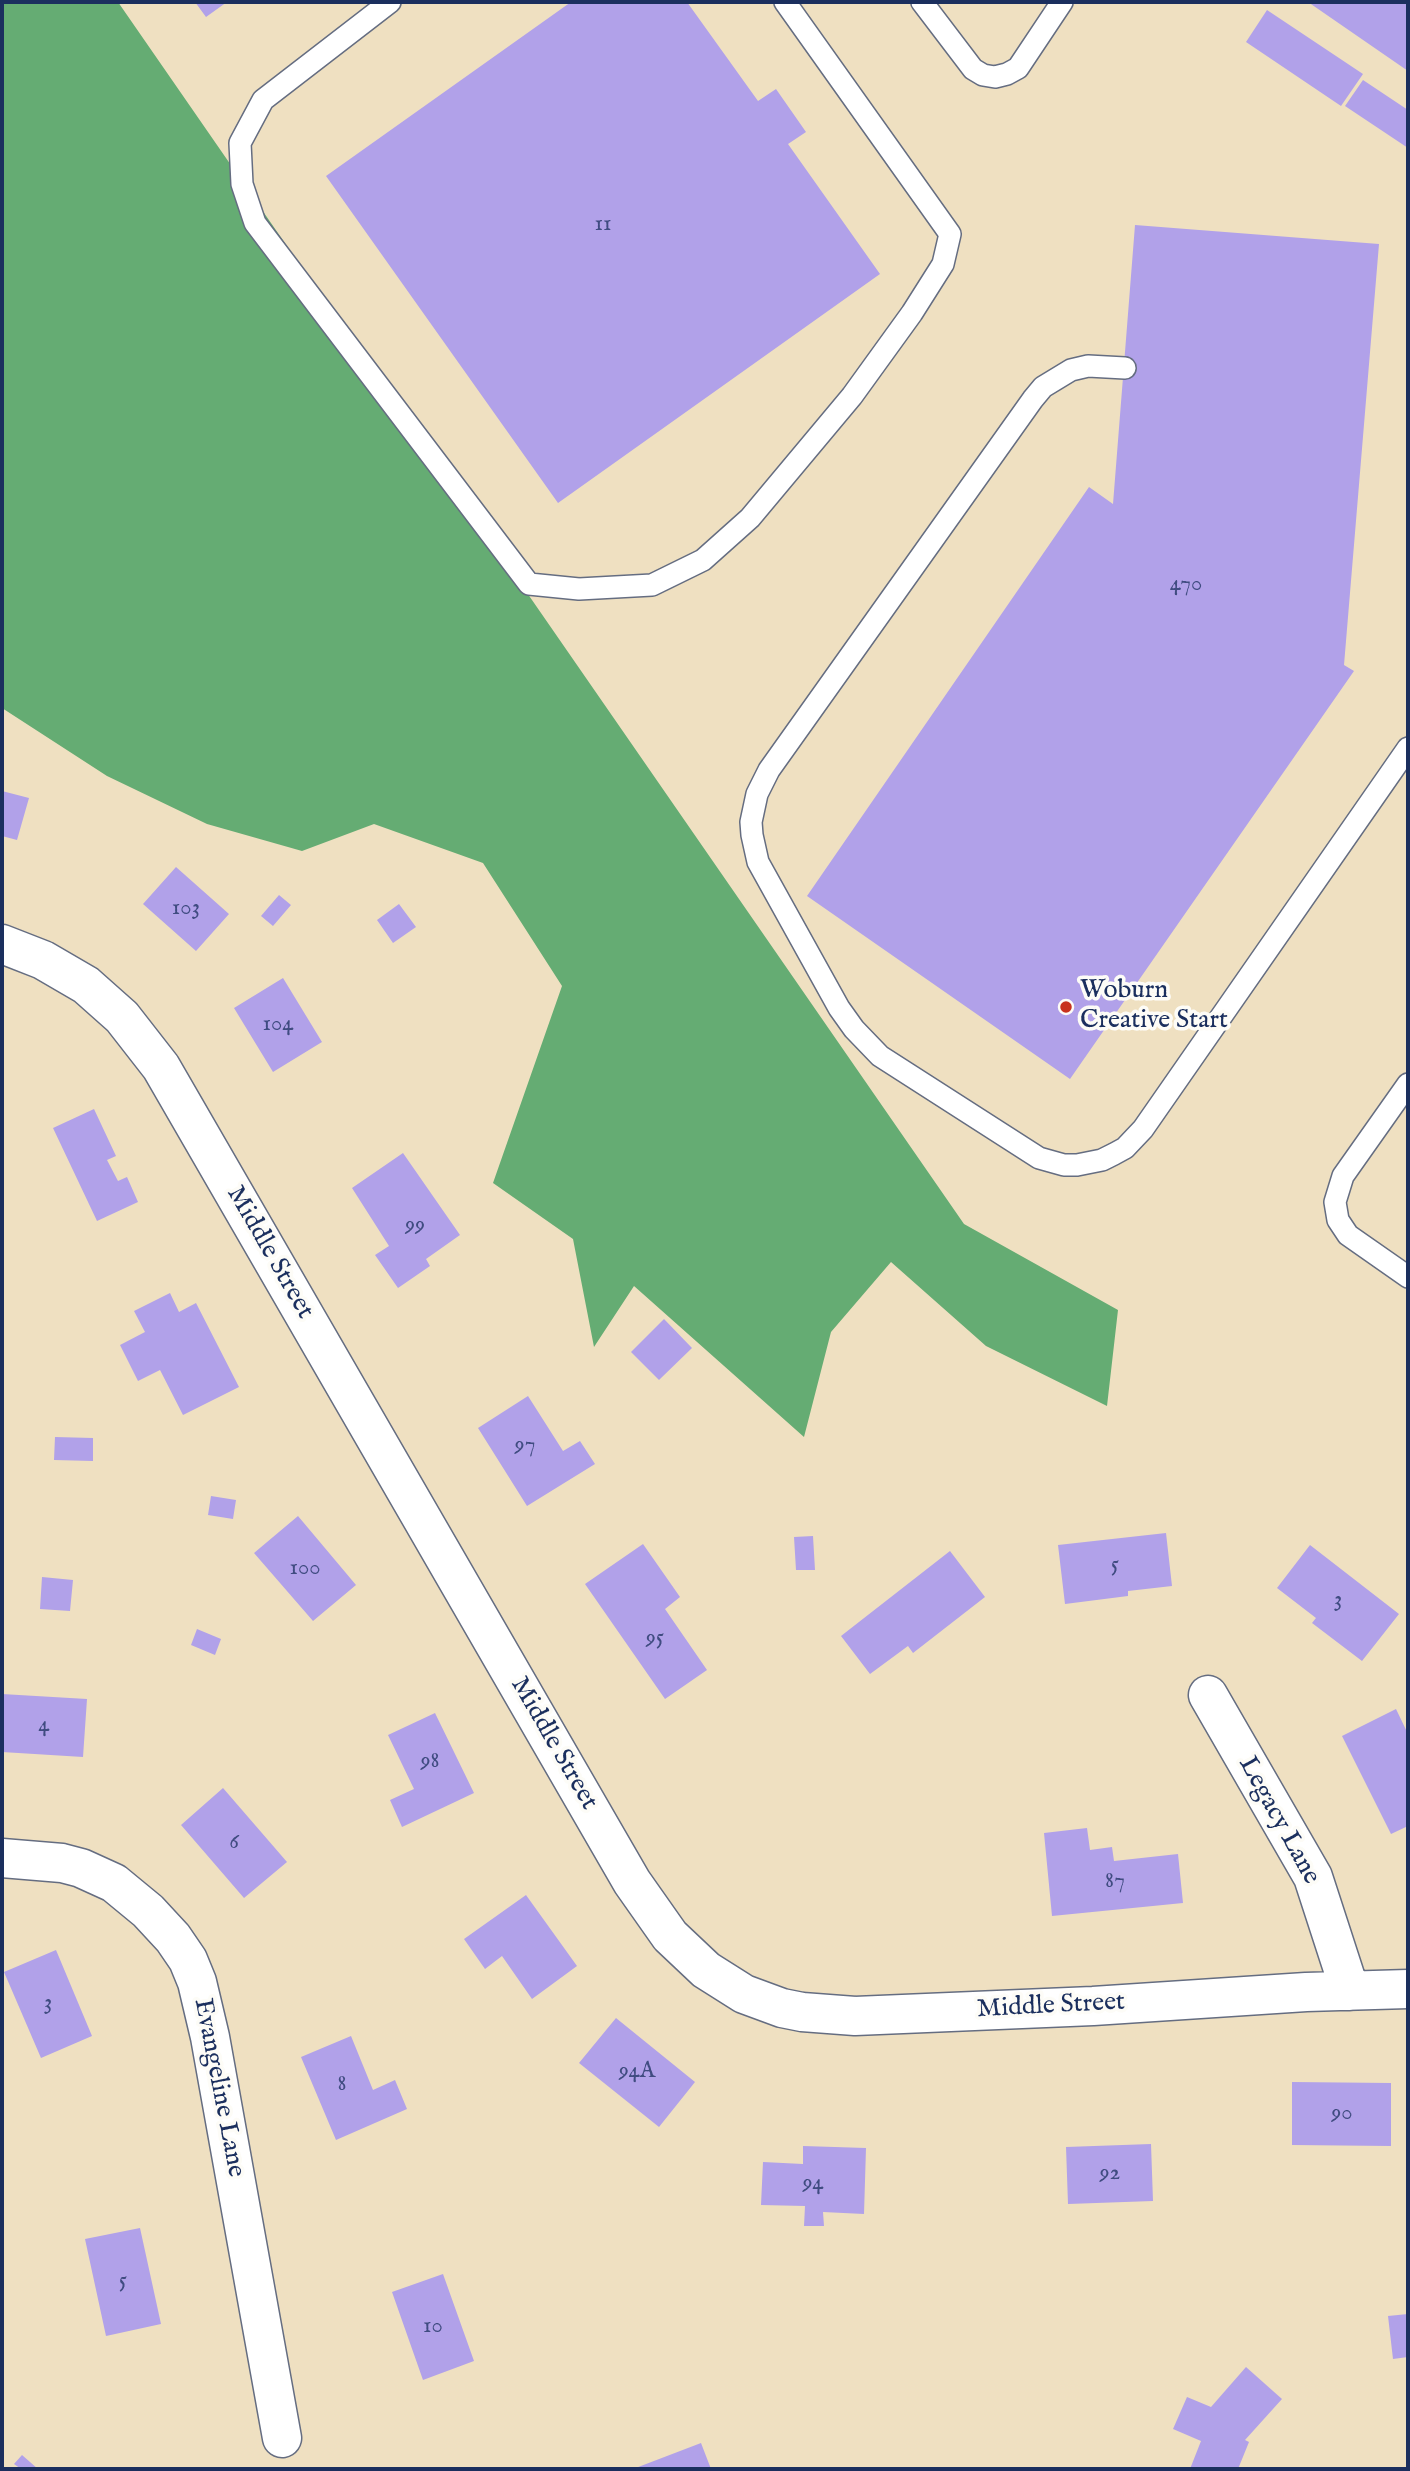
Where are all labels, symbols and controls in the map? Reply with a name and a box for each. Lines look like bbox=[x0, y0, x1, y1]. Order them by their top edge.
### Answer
house number: 11 bbox=[594, 211, 612, 239]
house number: 470 bbox=[1170, 571, 1202, 599]
house number: 103 bbox=[172, 895, 200, 923]
place label: Woburn Creative Start bbox=[1080, 976, 1228, 1038]
marker: Woburn Creative Start bbox=[1058, 999, 1074, 1015]
house number: 104 bbox=[262, 1011, 294, 1039]
street label: Middle Street bbox=[218, 1181, 320, 1325]
house number: 99 bbox=[405, 1212, 425, 1240]
house number: 97 bbox=[515, 1432, 535, 1460]
house number: 5 bbox=[1111, 1552, 1119, 1580]
house number: 100 bbox=[289, 1555, 321, 1583]
house number: 3 bbox=[1334, 1587, 1342, 1615]
house number: 95 bbox=[646, 1625, 664, 1653]
street label: Middle Street bbox=[502, 1672, 604, 1816]
house number: 4 bbox=[38, 1712, 50, 1740]
house number: 98 bbox=[420, 1748, 440, 1776]
street label: Legacy Lane bbox=[1230, 1752, 1326, 1890]
house number: 6 bbox=[229, 1829, 239, 1857]
house number: 87 bbox=[1105, 1868, 1125, 1896]
street label: Middle Street bbox=[976, 1988, 1126, 2026]
house number: 3 bbox=[44, 1990, 52, 2018]
street label: Evangeline Lane bbox=[185, 1996, 251, 2180]
house number: 94A bbox=[619, 2058, 655, 2086]
house number: 8 bbox=[337, 2071, 347, 2099]
house number: 90 bbox=[1331, 2100, 1353, 2128]
house number: 92 bbox=[1100, 2160, 1120, 2188]
house number: 94 bbox=[802, 2170, 824, 2198]
house number: 5 bbox=[119, 2268, 127, 2296]
house number: 10 bbox=[423, 2313, 443, 2341]

